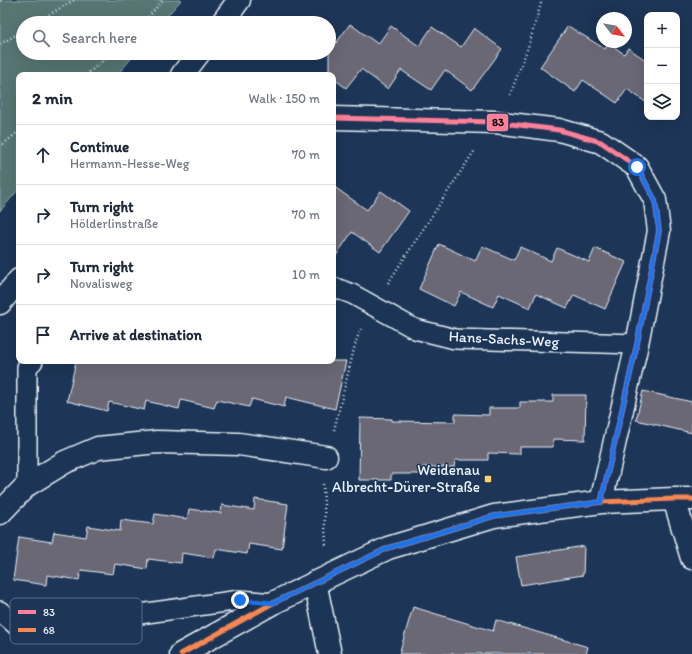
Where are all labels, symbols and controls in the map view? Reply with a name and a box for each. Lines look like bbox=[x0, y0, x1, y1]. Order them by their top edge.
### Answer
north arrow bbox=[596, 12, 632, 48]
map controls bbox=[644, 12, 680, 120]
button: + bbox=[644, 12, 680, 48]
search box bbox=[16, 16, 336, 60]
icon: search bbox=[30, 27, 52, 49]
text: Search here bbox=[62, 29, 137, 47]
button: − bbox=[644, 48, 680, 84]
button: layers bbox=[644, 84, 680, 120]
text: 2 min bbox=[32, 88, 72, 108]
text: Walk · 150 m bbox=[249, 91, 320, 106]
line badge: 83 bbox=[486, 113, 509, 132]
text: 83 bbox=[492, 116, 504, 129]
text: Continue bbox=[70, 138, 129, 156]
icon: ahead bbox=[32, 144, 54, 166]
text: 70 m bbox=[292, 147, 320, 162]
text: Hermann-Hesse-Weg bbox=[70, 156, 189, 171]
route start bbox=[628, 158, 646, 176]
text: Turn right bbox=[70, 198, 134, 216]
icon: right bbox=[32, 204, 54, 226]
text: 70 m bbox=[292, 207, 320, 222]
text: Hölderlinstraße bbox=[70, 216, 158, 231]
text: Turn right bbox=[70, 258, 134, 276]
icon: right bbox=[32, 264, 54, 286]
text: 10 m bbox=[292, 267, 320, 282]
text: Novalisweg bbox=[70, 276, 132, 291]
icon: arrive bbox=[32, 324, 54, 346]
text: Arrive at destination bbox=[70, 326, 202, 344]
street label: Hans-Sachs-Weg bbox=[448, 327, 560, 351]
place label: Weidenau Albrecht-Dürer-Straße bbox=[332, 461, 480, 496]
marker: Weidenau Albrecht-Dürer-Straße bbox=[483, 474, 493, 484]
route end bbox=[231, 591, 249, 609]
legend bbox=[10, 598, 142, 644]
text: 83 bbox=[43, 606, 55, 619]
text: 68 bbox=[43, 624, 55, 637]

